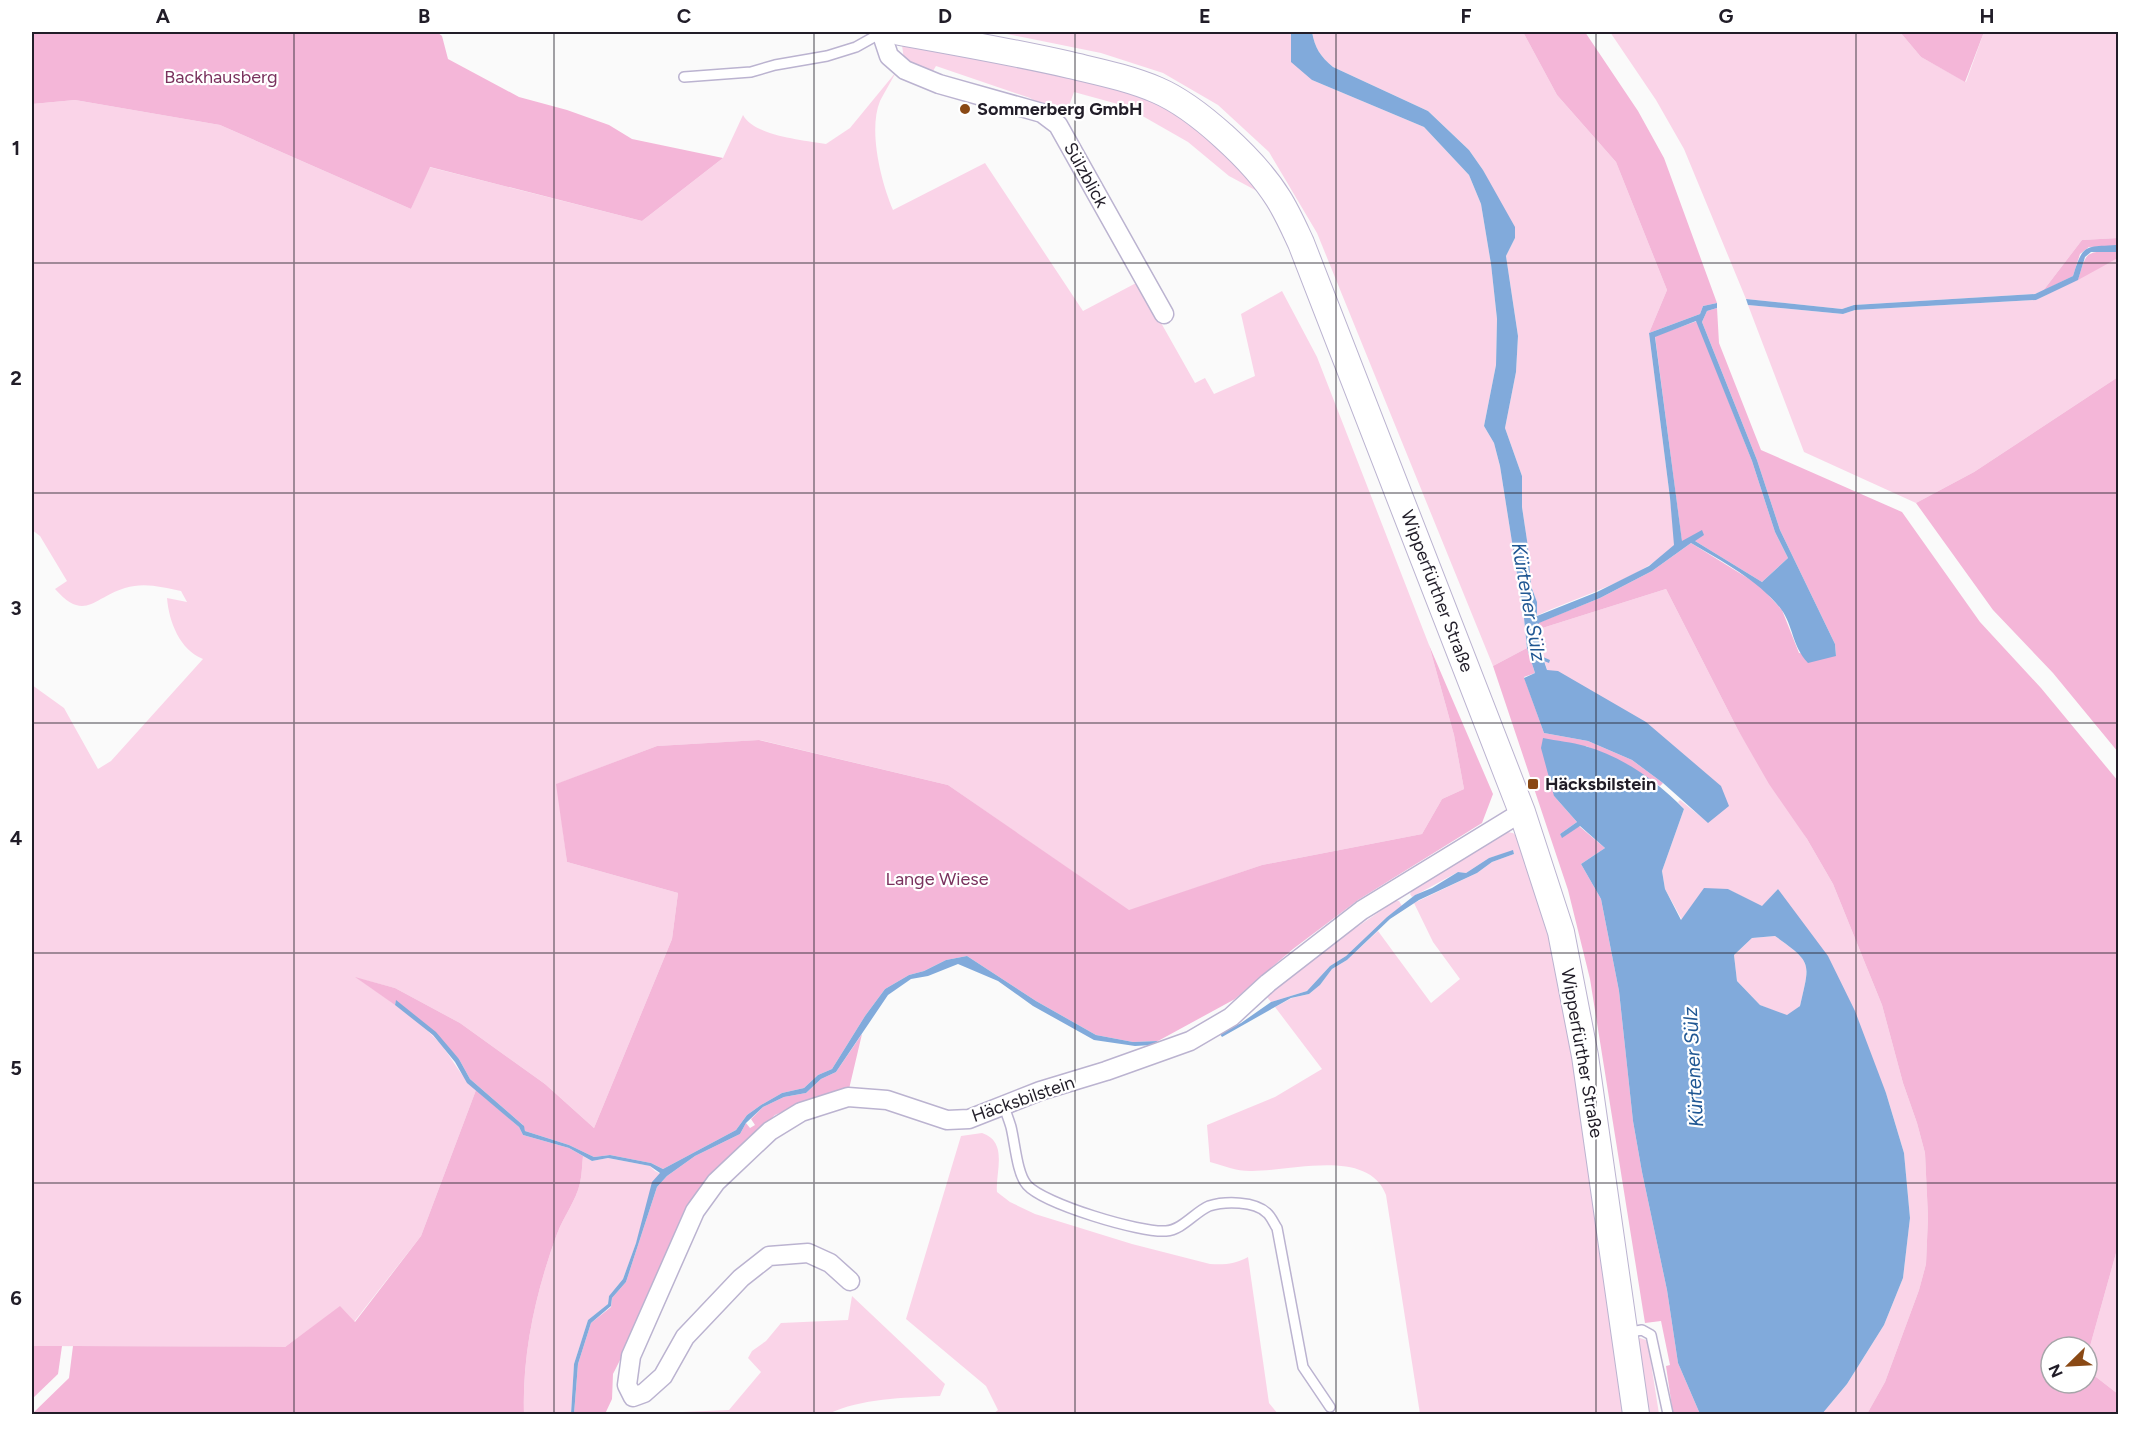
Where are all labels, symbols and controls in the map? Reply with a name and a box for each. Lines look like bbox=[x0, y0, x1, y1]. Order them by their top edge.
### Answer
text: A bbox=[156, 4, 171, 28]
text: B bbox=[418, 4, 430, 28]
text: C bbox=[677, 4, 691, 28]
text: D bbox=[938, 4, 952, 28]
text: E bbox=[1199, 4, 1211, 28]
text: F bbox=[1460, 4, 1472, 28]
text: G bbox=[1719, 4, 1734, 28]
text: H bbox=[1980, 4, 1995, 28]
park label: Backhausberg bbox=[164, 66, 278, 88]
place label: Sommerberg GmbH bbox=[977, 98, 1143, 120]
marker: Sommerberg GmbH bbox=[958, 102, 972, 116]
text: 1 bbox=[12, 136, 20, 160]
street label: Sülzblick bbox=[1059, 139, 1113, 212]
text: 2 bbox=[10, 366, 22, 390]
street label: Wipperfürther Straße bbox=[1396, 507, 1478, 675]
water label: Kürtener Sülz bbox=[1507, 541, 1551, 663]
text: 3 bbox=[10, 596, 22, 620]
place label: Häcksbilstein bbox=[1545, 773, 1656, 795]
marker: Häcksbilstein bbox=[1526, 777, 1540, 791]
text: 4 bbox=[10, 826, 23, 850]
park label: Lange Wiese bbox=[886, 868, 989, 890]
street label: Wipperfürther Straße bbox=[1556, 967, 1608, 1140]
water label: Kürtener Sülz bbox=[1678, 1006, 1708, 1128]
text: 5 bbox=[10, 1056, 22, 1080]
street label: Häcksbilstein bbox=[969, 1071, 1077, 1127]
text: 6 bbox=[10, 1286, 22, 1310]
north arrow bbox=[2039, 1335, 2099, 1395]
text: N bbox=[2045, 1361, 2067, 1380]

